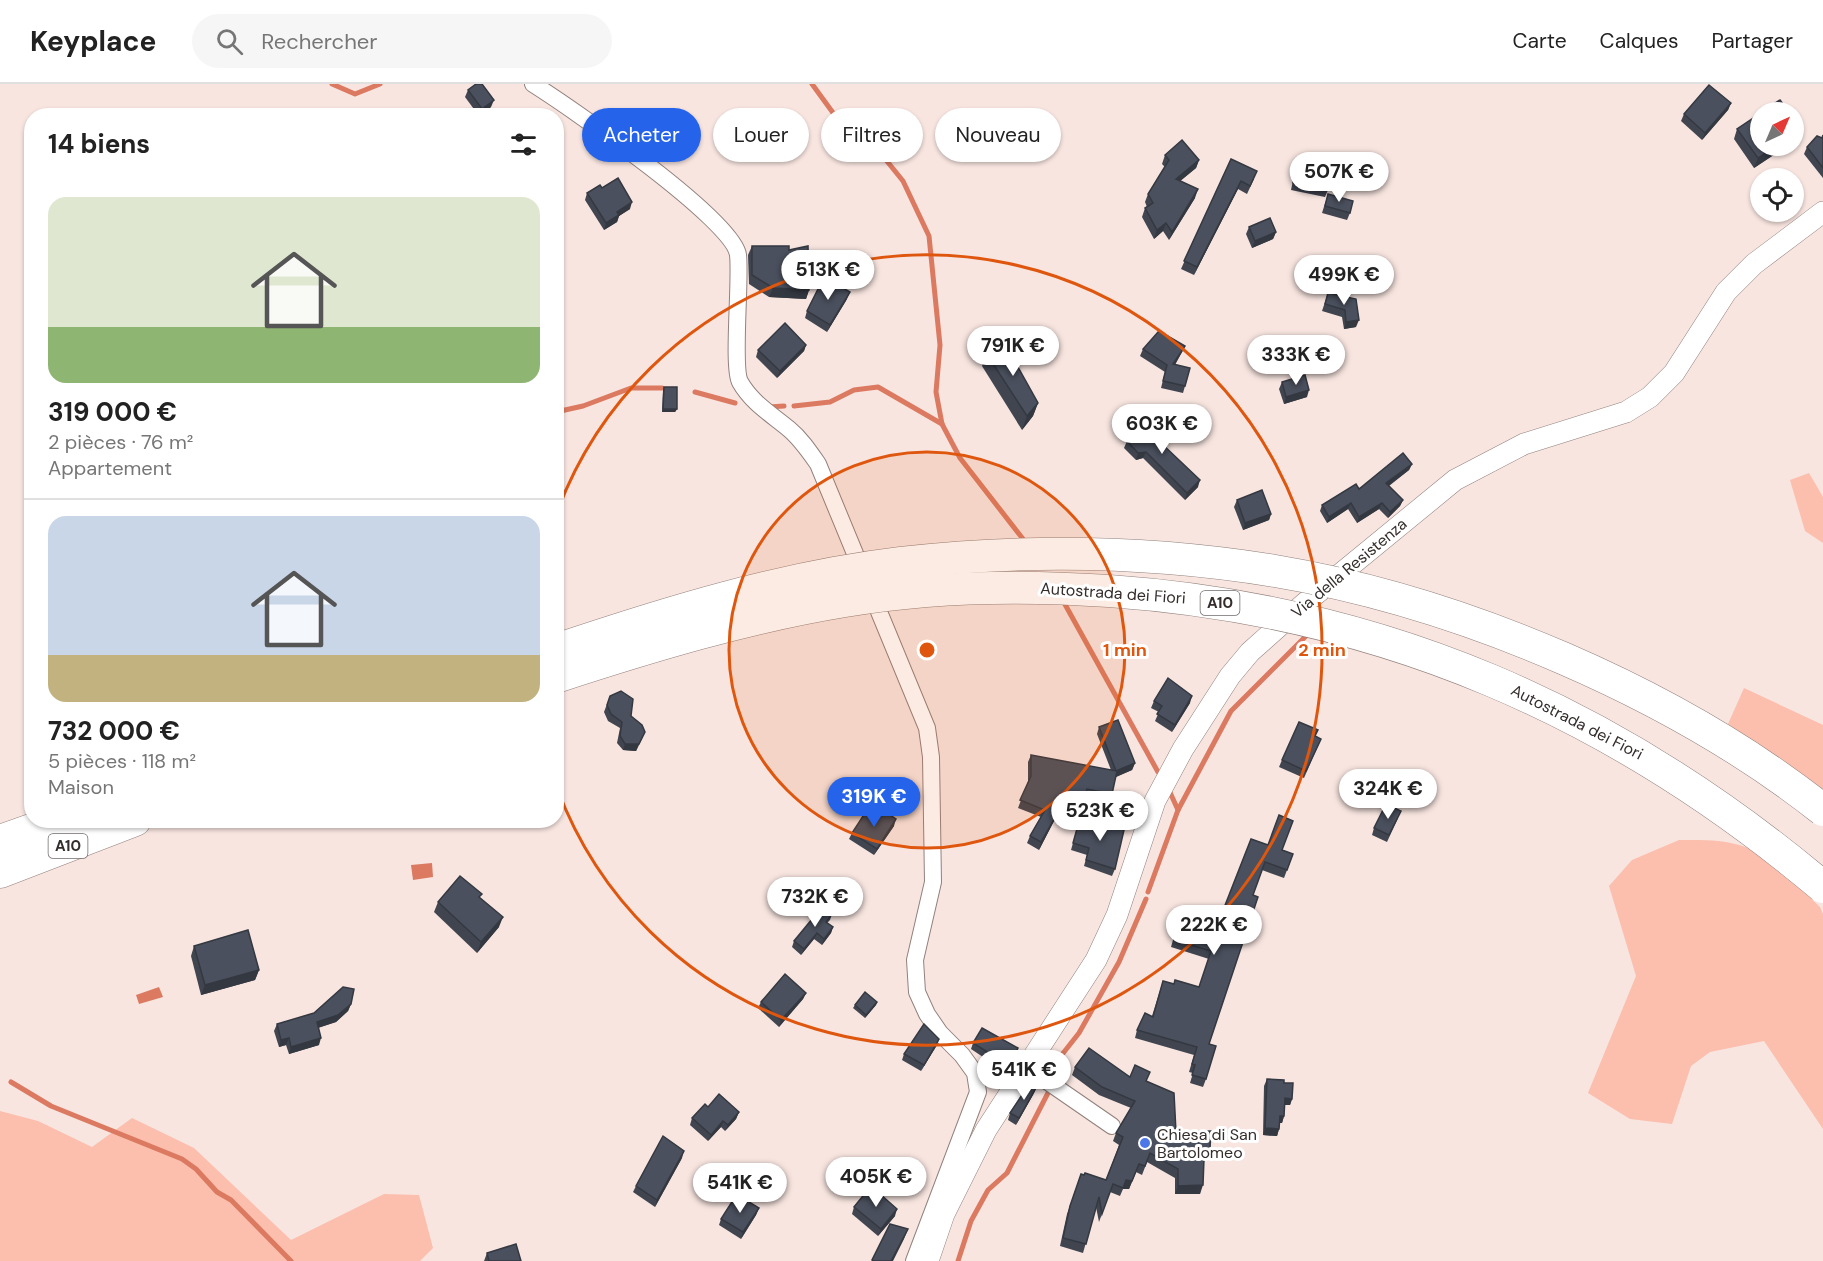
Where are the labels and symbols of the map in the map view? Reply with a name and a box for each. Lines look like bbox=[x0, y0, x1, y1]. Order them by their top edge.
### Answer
north arrow bbox=[1750, 102, 1804, 156]
pin: 507K € bbox=[1290, 152, 1388, 203]
pin: 513K € bbox=[779, 250, 877, 301]
pin: 499K € bbox=[1295, 255, 1393, 306]
pin: 791K € bbox=[964, 326, 1062, 377]
pin: 333K € bbox=[1247, 335, 1345, 386]
pin: 603K € bbox=[1113, 404, 1211, 455]
street label: Via della Resistenza bbox=[1287, 513, 1411, 623]
street label: Autostrada dei Fiori bbox=[1040, 577, 1186, 609]
road number: A10 bbox=[1200, 591, 1240, 615]
text: 1 min bbox=[1103, 638, 1147, 662]
text: 2 min bbox=[1298, 638, 1346, 662]
centre of rings bbox=[917, 640, 937, 660]
street label: Autostrada dei Fiori bbox=[1507, 680, 1647, 764]
pin: 324K € bbox=[1339, 769, 1437, 820]
pin: 319K € bbox=[825, 777, 923, 828]
pin: 523K € bbox=[1051, 791, 1149, 842]
road number: A10 bbox=[48, 834, 88, 858]
pin: 732K € bbox=[766, 877, 864, 928]
pin: 222K € bbox=[1165, 905, 1263, 956]
pin: 541K € bbox=[975, 1050, 1073, 1101]
place label: Chiesa di San Bartolomeo bbox=[1157, 1124, 1257, 1163]
marker: Chiesa di San Bartolomeo bbox=[1138, 1136, 1152, 1150]
pin: 405K € bbox=[827, 1157, 925, 1208]
pin: 541K € bbox=[691, 1163, 789, 1214]

